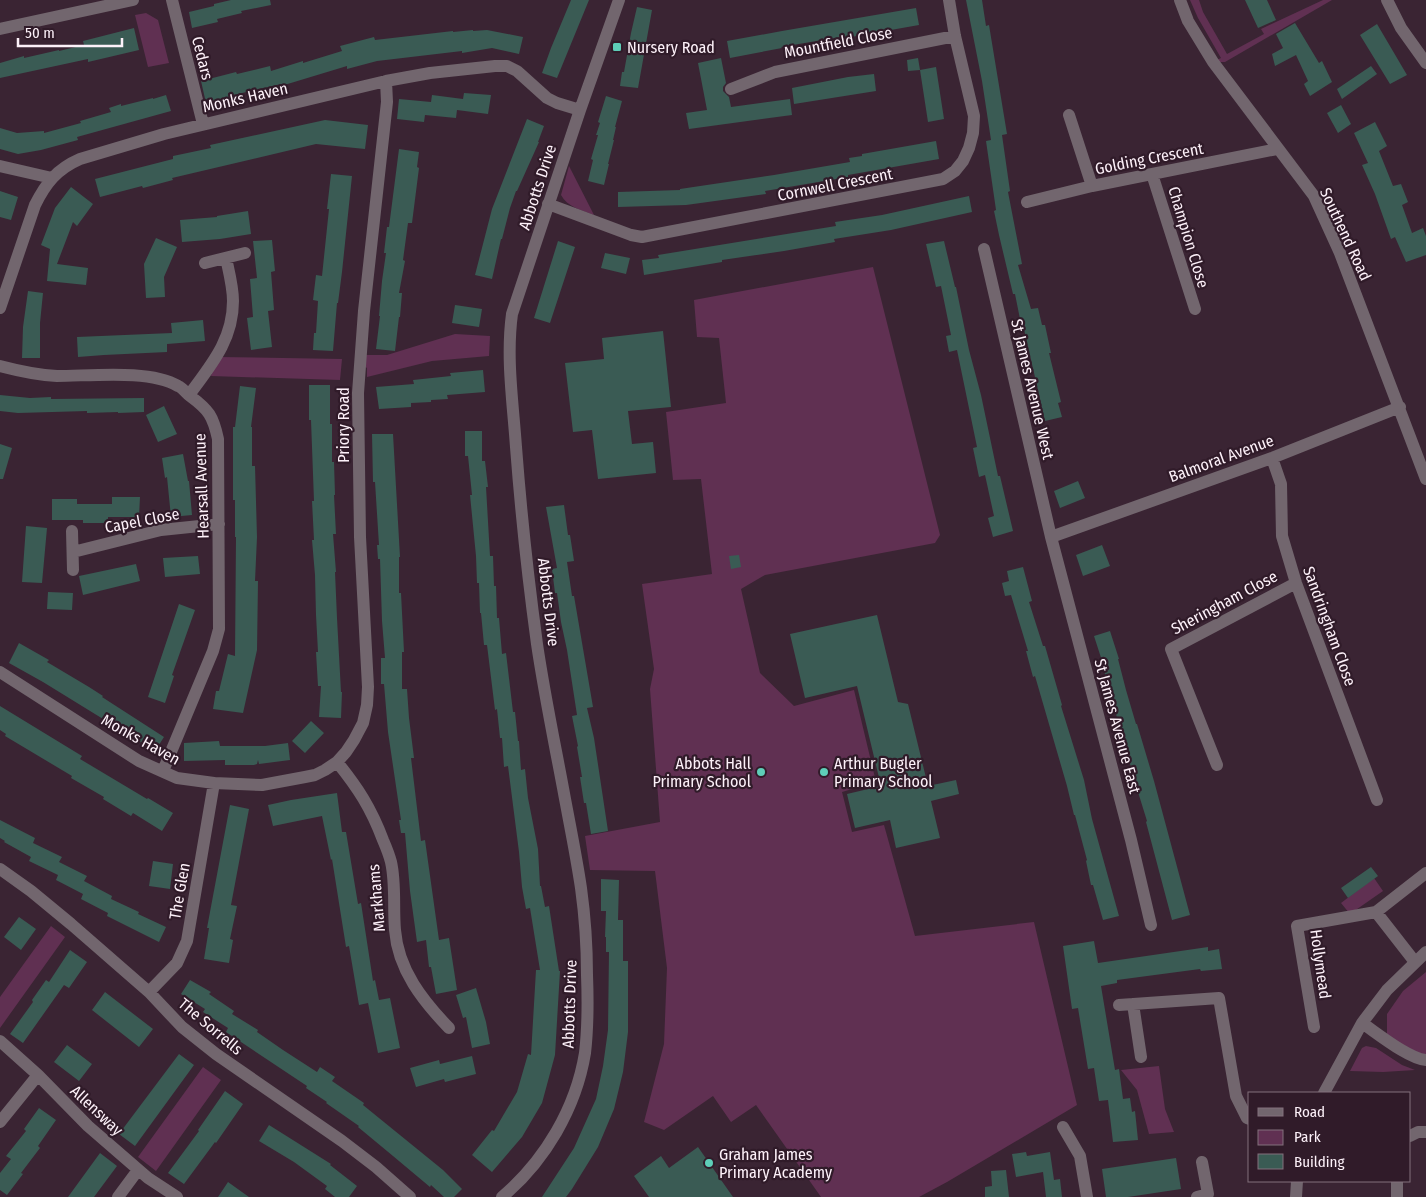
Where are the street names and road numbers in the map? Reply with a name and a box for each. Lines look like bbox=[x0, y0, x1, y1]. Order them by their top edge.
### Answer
street label: Mountfield Close bbox=[782, 23, 894, 62]
street label: Cedars bbox=[188, 34, 217, 82]
street label: Monks Haven bbox=[201, 78, 290, 117]
street label: Golding Crescent bbox=[1093, 139, 1206, 178]
street label: Abbotts Drive bbox=[515, 142, 560, 232]
street label: Cornwell Crescent bbox=[776, 164, 895, 205]
street label: Champion Close bbox=[1164, 184, 1213, 290]
street label: Southend Road bbox=[1316, 185, 1375, 284]
street label: St James Avenue West bbox=[1007, 317, 1058, 462]
street label: Priory Road bbox=[334, 387, 353, 463]
street label: Balmoral Avenue bbox=[1166, 431, 1276, 486]
street label: Hearsall Avenue bbox=[190, 433, 213, 539]
street label: Capel Close bbox=[103, 504, 181, 537]
street label: Abbotts Drive bbox=[534, 557, 563, 647]
street label: Sandringham Close bbox=[1299, 564, 1360, 689]
street label: Sheringham Close bbox=[1168, 566, 1281, 638]
street label: St James Avenue East bbox=[1090, 657, 1145, 796]
street label: Monks Haven bbox=[98, 710, 183, 769]
street label: The Glen bbox=[165, 861, 194, 921]
street label: Markhams bbox=[364, 863, 389, 932]
street label: Hollymead bbox=[1306, 928, 1335, 1000]
street label: Abbotts Drive bbox=[558, 959, 581, 1049]
street label: The Sorrells bbox=[175, 994, 247, 1059]
street label: Allensway bbox=[66, 1081, 127, 1140]

